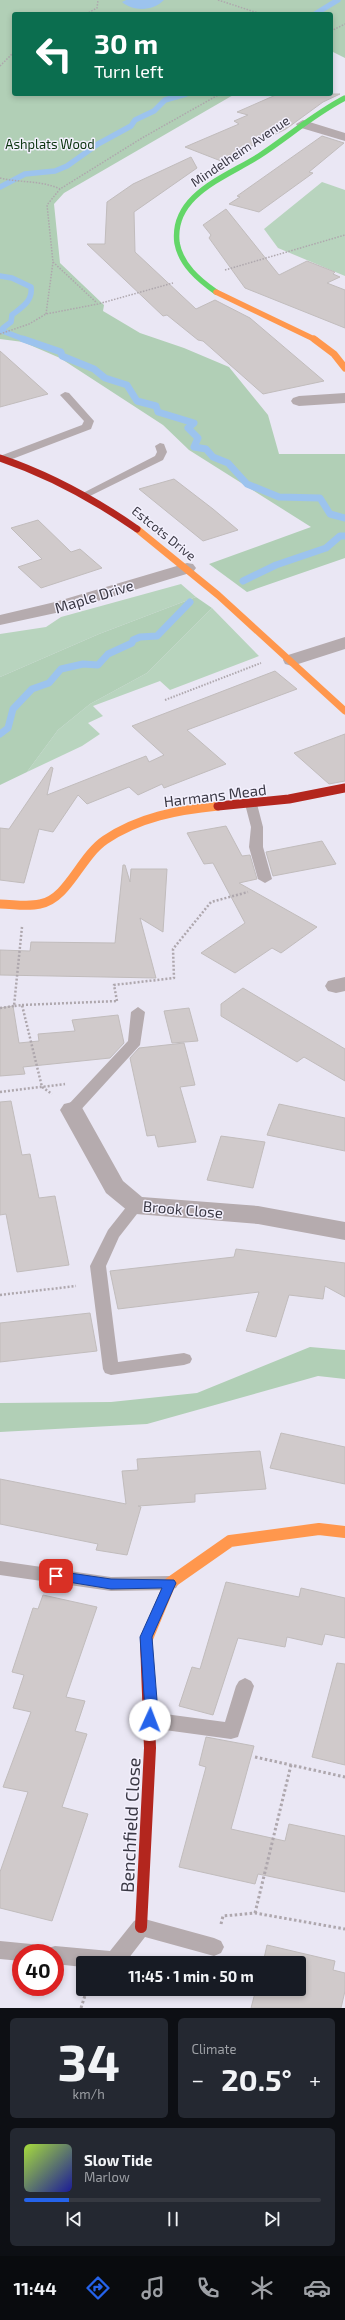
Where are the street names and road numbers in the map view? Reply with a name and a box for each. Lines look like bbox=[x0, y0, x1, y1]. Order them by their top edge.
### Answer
street label: Mindelheim Avenue bbox=[188, 112, 292, 190]
street label: Estcots Drive bbox=[129, 502, 199, 564]
street label: Maple Drive bbox=[52, 575, 136, 617]
street label: Harmans Mead bbox=[163, 780, 267, 810]
street label: Brook Close bbox=[142, 1197, 224, 1221]
street label: Benchfield Close bbox=[115, 1757, 145, 1893]

